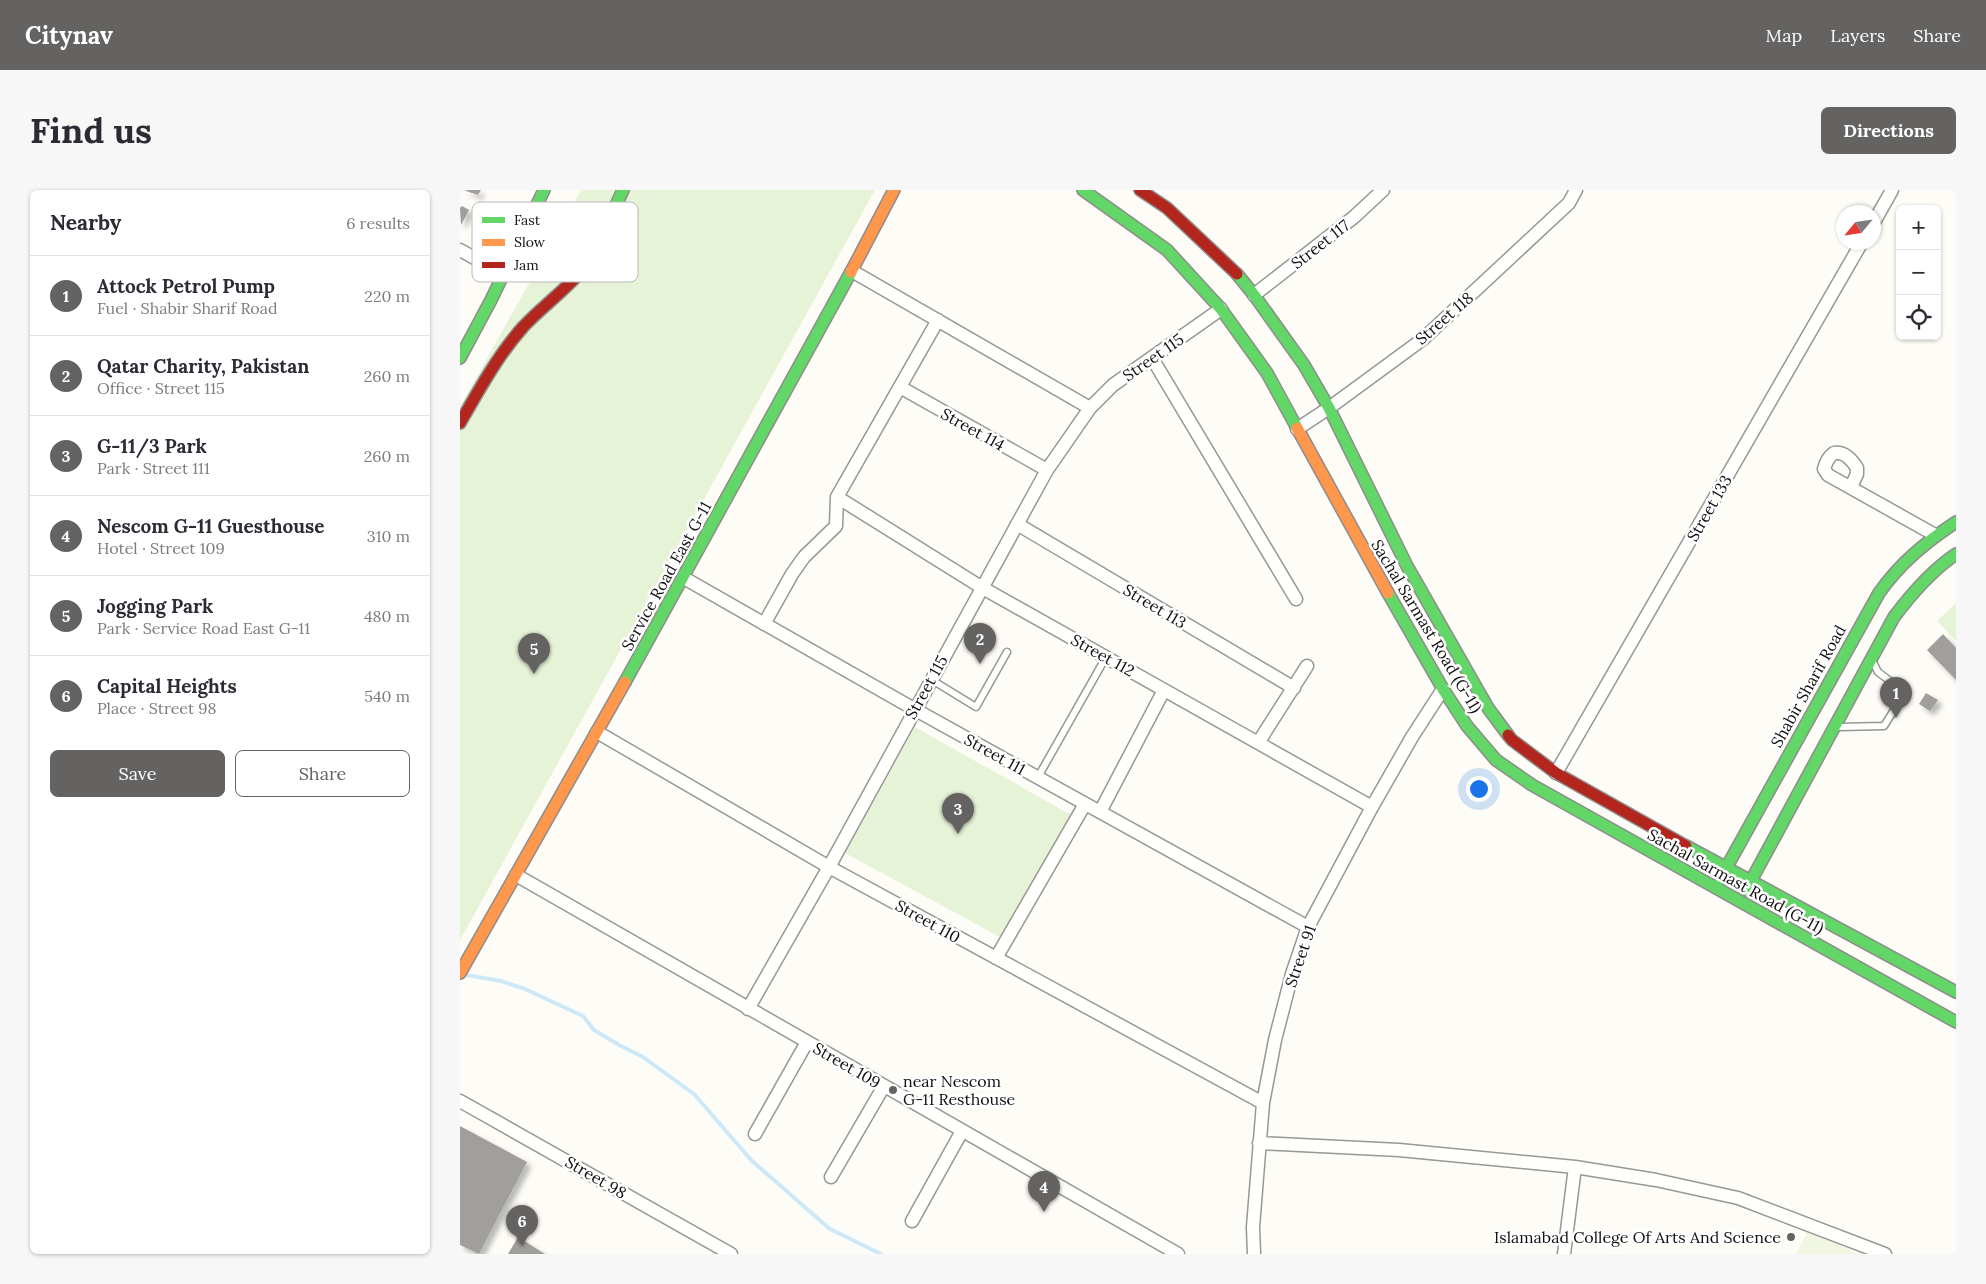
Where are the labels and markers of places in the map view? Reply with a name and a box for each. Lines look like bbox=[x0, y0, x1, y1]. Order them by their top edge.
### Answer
pin: 2 bbox=[964, 623, 996, 664]
pin: 5 bbox=[518, 633, 550, 674]
pin: 1 bbox=[1880, 677, 1912, 718]
pin: 3 bbox=[942, 793, 974, 834]
place label: near Nescom G-11 Resthouse bbox=[903, 1071, 1016, 1109]
marker: near Nescom G-11 Resthouse bbox=[887, 1084, 899, 1096]
pin: 4 bbox=[1028, 1171, 1060, 1212]
pin: 6 bbox=[506, 1205, 538, 1246]
place label: Islamabad College Of Arts And Science bbox=[1494, 1227, 1781, 1247]
marker: Islamabad College Of Arts And Science bbox=[1785, 1231, 1797, 1243]

